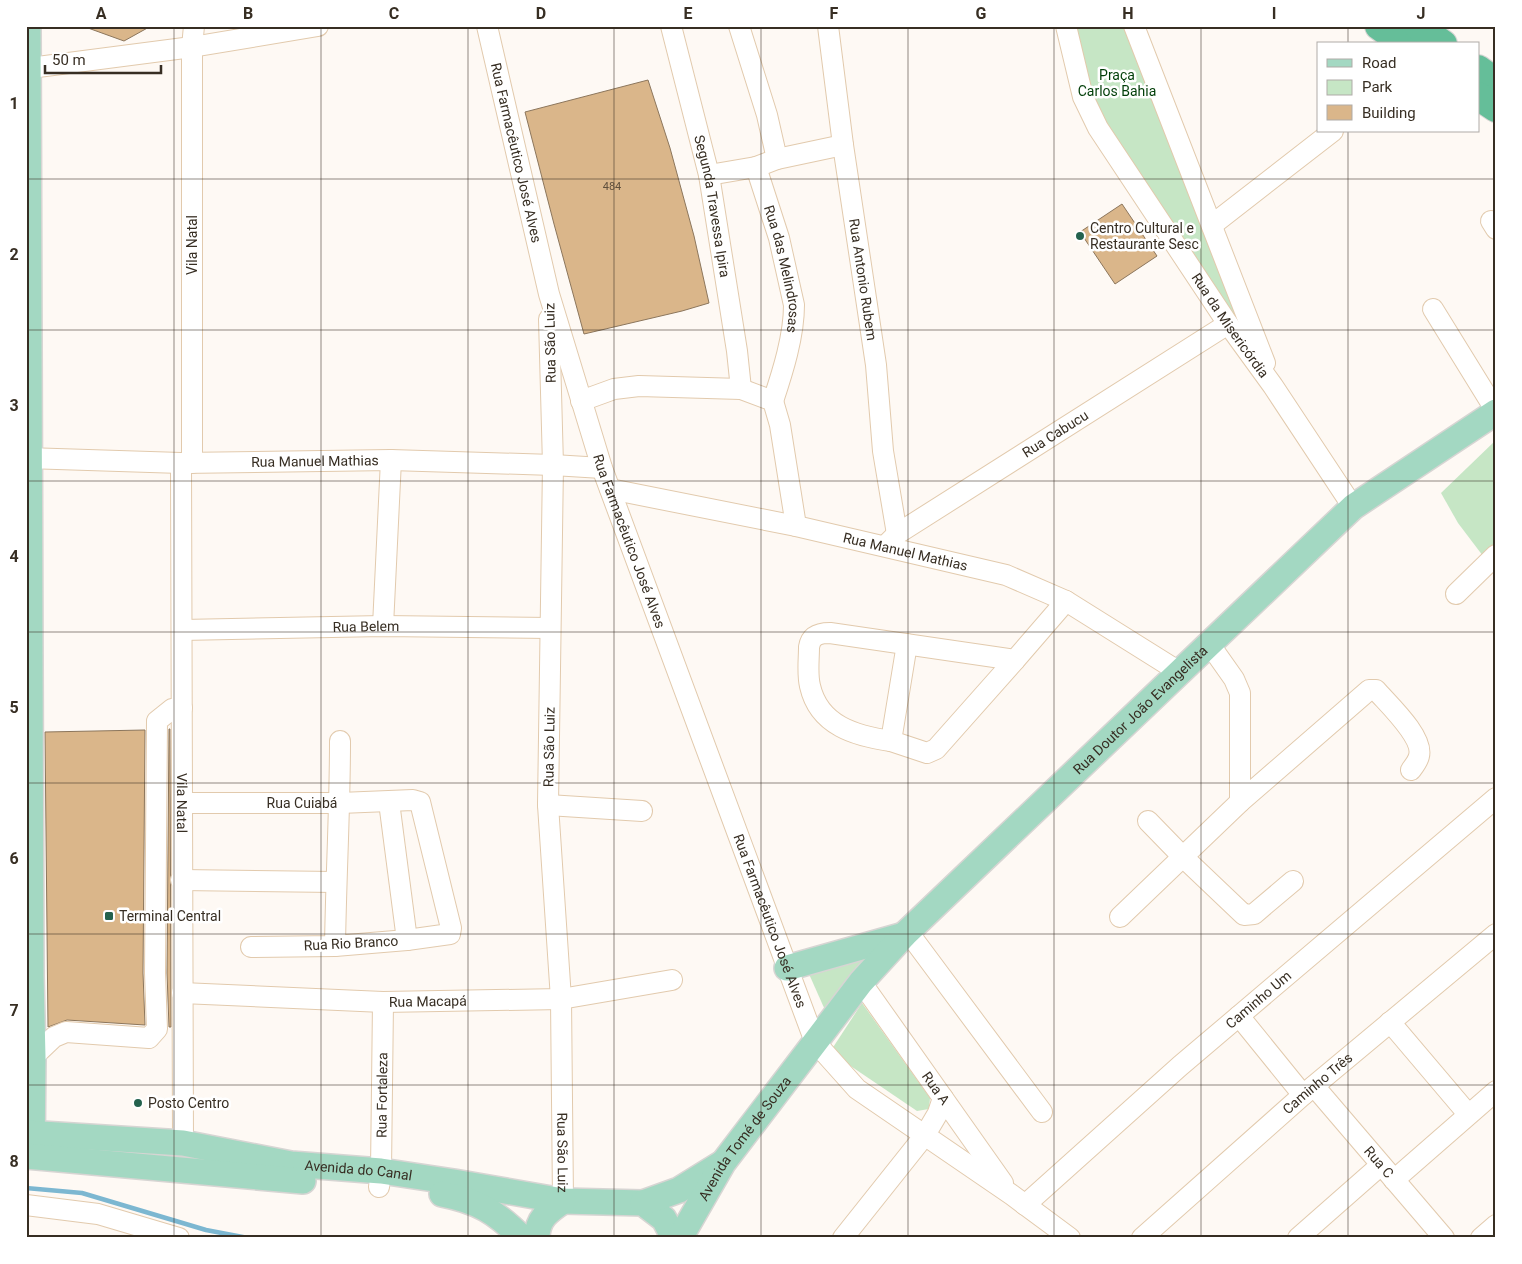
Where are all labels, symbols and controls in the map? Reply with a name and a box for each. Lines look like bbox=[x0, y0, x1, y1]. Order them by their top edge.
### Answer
text: A bbox=[96, 4, 107, 23]
text: B bbox=[243, 4, 253, 23]
text: C bbox=[389, 4, 399, 23]
text: D bbox=[536, 4, 546, 23]
text: E bbox=[684, 4, 693, 23]
text: F bbox=[830, 4, 839, 23]
text: G bbox=[976, 4, 987, 23]
text: H bbox=[1122, 4, 1134, 23]
text: I bbox=[1272, 4, 1276, 23]
text: J bbox=[1417, 4, 1425, 23]
scale bar bbox=[45, 42, 161, 74]
legend bbox=[1317, 42, 1480, 132]
text: 50 m bbox=[52, 51, 86, 69]
text: Road bbox=[1362, 54, 1396, 72]
street label: Rua Farmacêutico José Alves bbox=[488, 61, 545, 244]
park label: Praça Carlos Bahia bbox=[1078, 67, 1156, 99]
text: Park bbox=[1362, 78, 1393, 96]
text: 1 bbox=[9, 94, 19, 113]
text: Building bbox=[1362, 104, 1416, 122]
street label: Segunda Travessa Ipira bbox=[691, 133, 733, 278]
house number: 484 bbox=[603, 180, 621, 193]
street label: Rua das Melindrosas bbox=[761, 203, 802, 334]
street label: Vila Natal bbox=[184, 215, 200, 275]
street label: Rua Antonio Rubem bbox=[846, 217, 880, 342]
place label: Centro Cultural e Restaurante Sesc bbox=[1090, 220, 1199, 252]
marker: Centro Cultural e Restaurante Sesc bbox=[1074, 230, 1086, 242]
text: 2 bbox=[9, 245, 19, 264]
street label: Rua da Misericórdia bbox=[1188, 270, 1272, 381]
street label: Rua São Luiz bbox=[541, 303, 559, 383]
text: 3 bbox=[9, 396, 19, 415]
street label: Rua Cabucu bbox=[1019, 407, 1091, 460]
street label: Rua Manuel Mathias bbox=[251, 452, 379, 470]
street label: Rua Farmacêutico José Alves bbox=[590, 452, 669, 630]
street label: Rua Manuel Mathias bbox=[841, 529, 969, 574]
text: 4 bbox=[9, 547, 19, 566]
street label: Rua Belem bbox=[332, 618, 399, 635]
street label: Rua Doutor João Evangelista bbox=[1070, 642, 1211, 778]
text: 5 bbox=[9, 698, 19, 717]
street label: Rua São Luiz bbox=[540, 707, 558, 787]
street label: Vila Natal bbox=[174, 773, 190, 833]
street label: Rua Cuiabá bbox=[267, 795, 337, 811]
street label: Rua Farmacêutico José Alves bbox=[730, 832, 810, 1010]
text: 6 bbox=[9, 849, 19, 868]
place label: Terminal Central bbox=[119, 908, 221, 924]
marker: Terminal Central bbox=[103, 910, 115, 922]
street label: Rua Rio Branco bbox=[303, 933, 399, 953]
street label: Caminho Um bbox=[1222, 967, 1294, 1032]
street label: Rua Macapá bbox=[389, 993, 467, 1010]
text: 7 bbox=[9, 1001, 19, 1020]
street label: Caminho Três bbox=[1279, 1049, 1356, 1117]
street label: Rua Fortaleza bbox=[373, 1052, 390, 1138]
street label: Rua A bbox=[919, 1069, 953, 1108]
street label: Avenida Tomé de Souza bbox=[695, 1073, 794, 1203]
place label: Posto Centro bbox=[148, 1095, 229, 1111]
marker: Posto Centro bbox=[132, 1097, 144, 1109]
street label: Rua São Luiz bbox=[554, 1112, 571, 1193]
street label: Rua C bbox=[1361, 1143, 1397, 1181]
text: 8 bbox=[9, 1152, 19, 1171]
street label: Avenida do Canal bbox=[304, 1157, 413, 1184]

